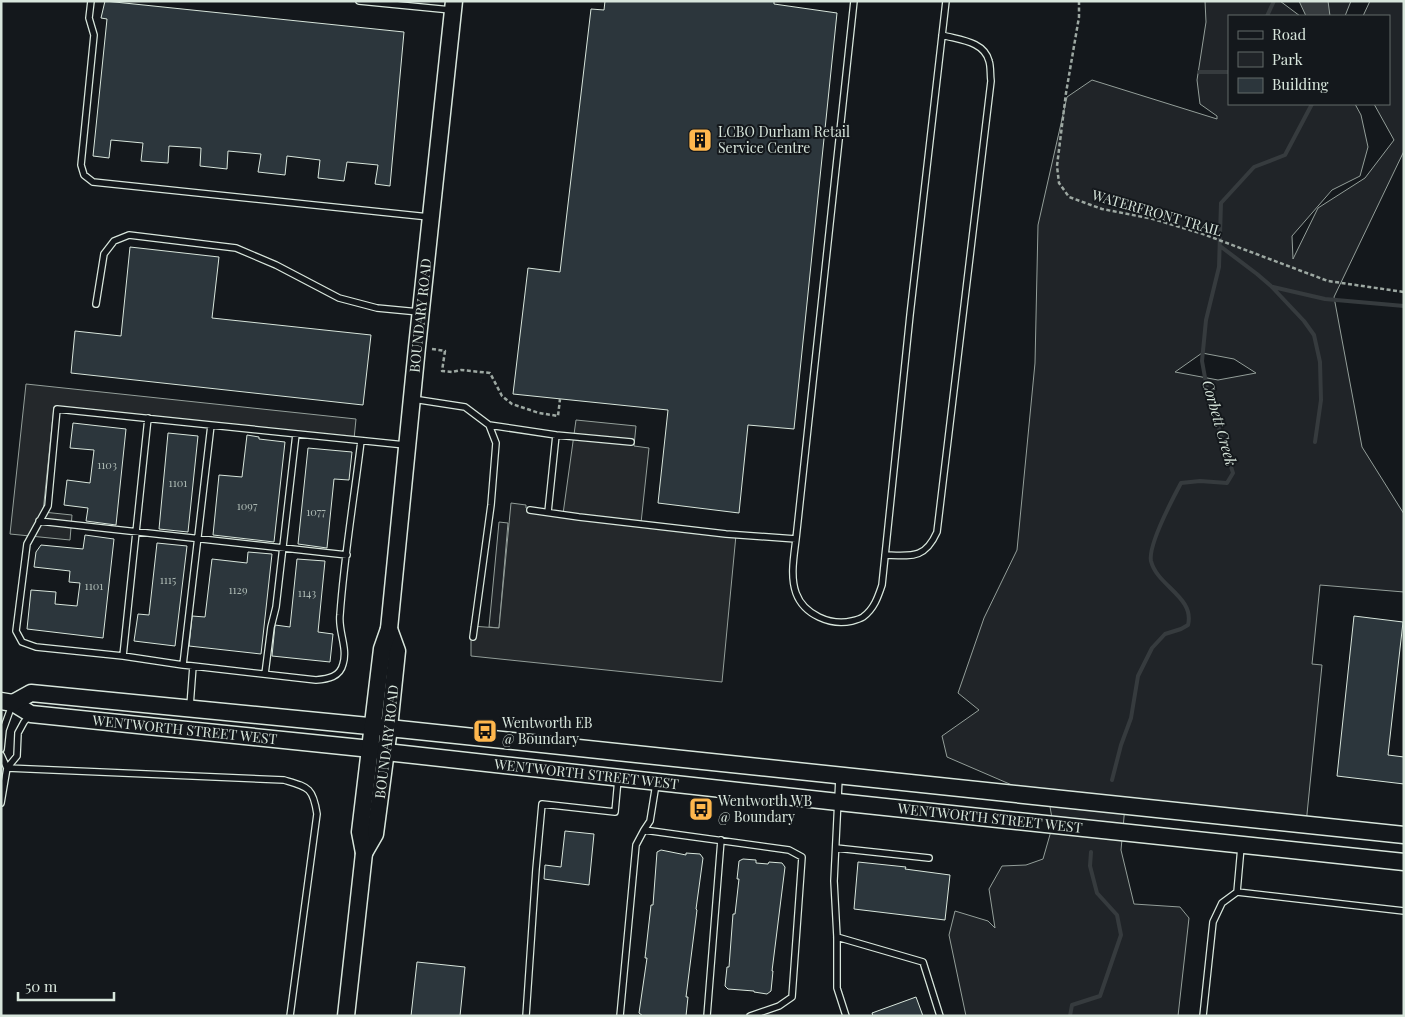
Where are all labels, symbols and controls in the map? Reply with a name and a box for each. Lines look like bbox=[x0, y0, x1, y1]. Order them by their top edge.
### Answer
legend bbox=[1228, 15, 1390, 105]
text: Road bbox=[1272, 24, 1306, 44]
text: Park bbox=[1272, 49, 1304, 69]
text: Building bbox=[1272, 74, 1329, 94]
place label: LCBO Durham Retail Service Centre bbox=[718, 122, 850, 157]
building icon: LCBO Durham Retail Service Centre bbox=[687, 127, 713, 153]
street label: WATERFRONT TRAIL bbox=[1089, 185, 1224, 240]
street label: BOUNDARY ROAD bbox=[405, 257, 435, 373]
water label: Corbett Creek bbox=[1198, 377, 1242, 468]
house number: 1103 bbox=[97, 457, 117, 472]
house number: 1101 bbox=[169, 475, 187, 490]
house number: 1097 bbox=[237, 498, 258, 513]
house number: 1077 bbox=[306, 504, 326, 519]
house number: 1115 bbox=[160, 572, 177, 587]
house number: 1101 bbox=[85, 578, 103, 593]
house number: 1129 bbox=[228, 582, 248, 597]
house number: 1143 bbox=[298, 585, 316, 600]
street label: BOUNDARY ROAD bbox=[370, 684, 402, 800]
street label: WENTWORTH STREET WEST bbox=[91, 710, 279, 748]
place label: Wentworth EB @ Boundary bbox=[501, 713, 593, 748]
bus stop icon: Wentworth EB @ Boundary bbox=[472, 718, 498, 744]
street label: WENTWORTH STREET WEST bbox=[492, 754, 680, 793]
place label: Wentworth WB @ Boundary bbox=[717, 791, 813, 826]
bus stop icon: Wentworth WB @ Boundary bbox=[688, 796, 714, 822]
street label: WENTWORTH STREET WEST bbox=[896, 798, 1084, 837]
scale bar bbox=[18, 970, 114, 1002]
text: 50 m bbox=[25, 976, 58, 996]

